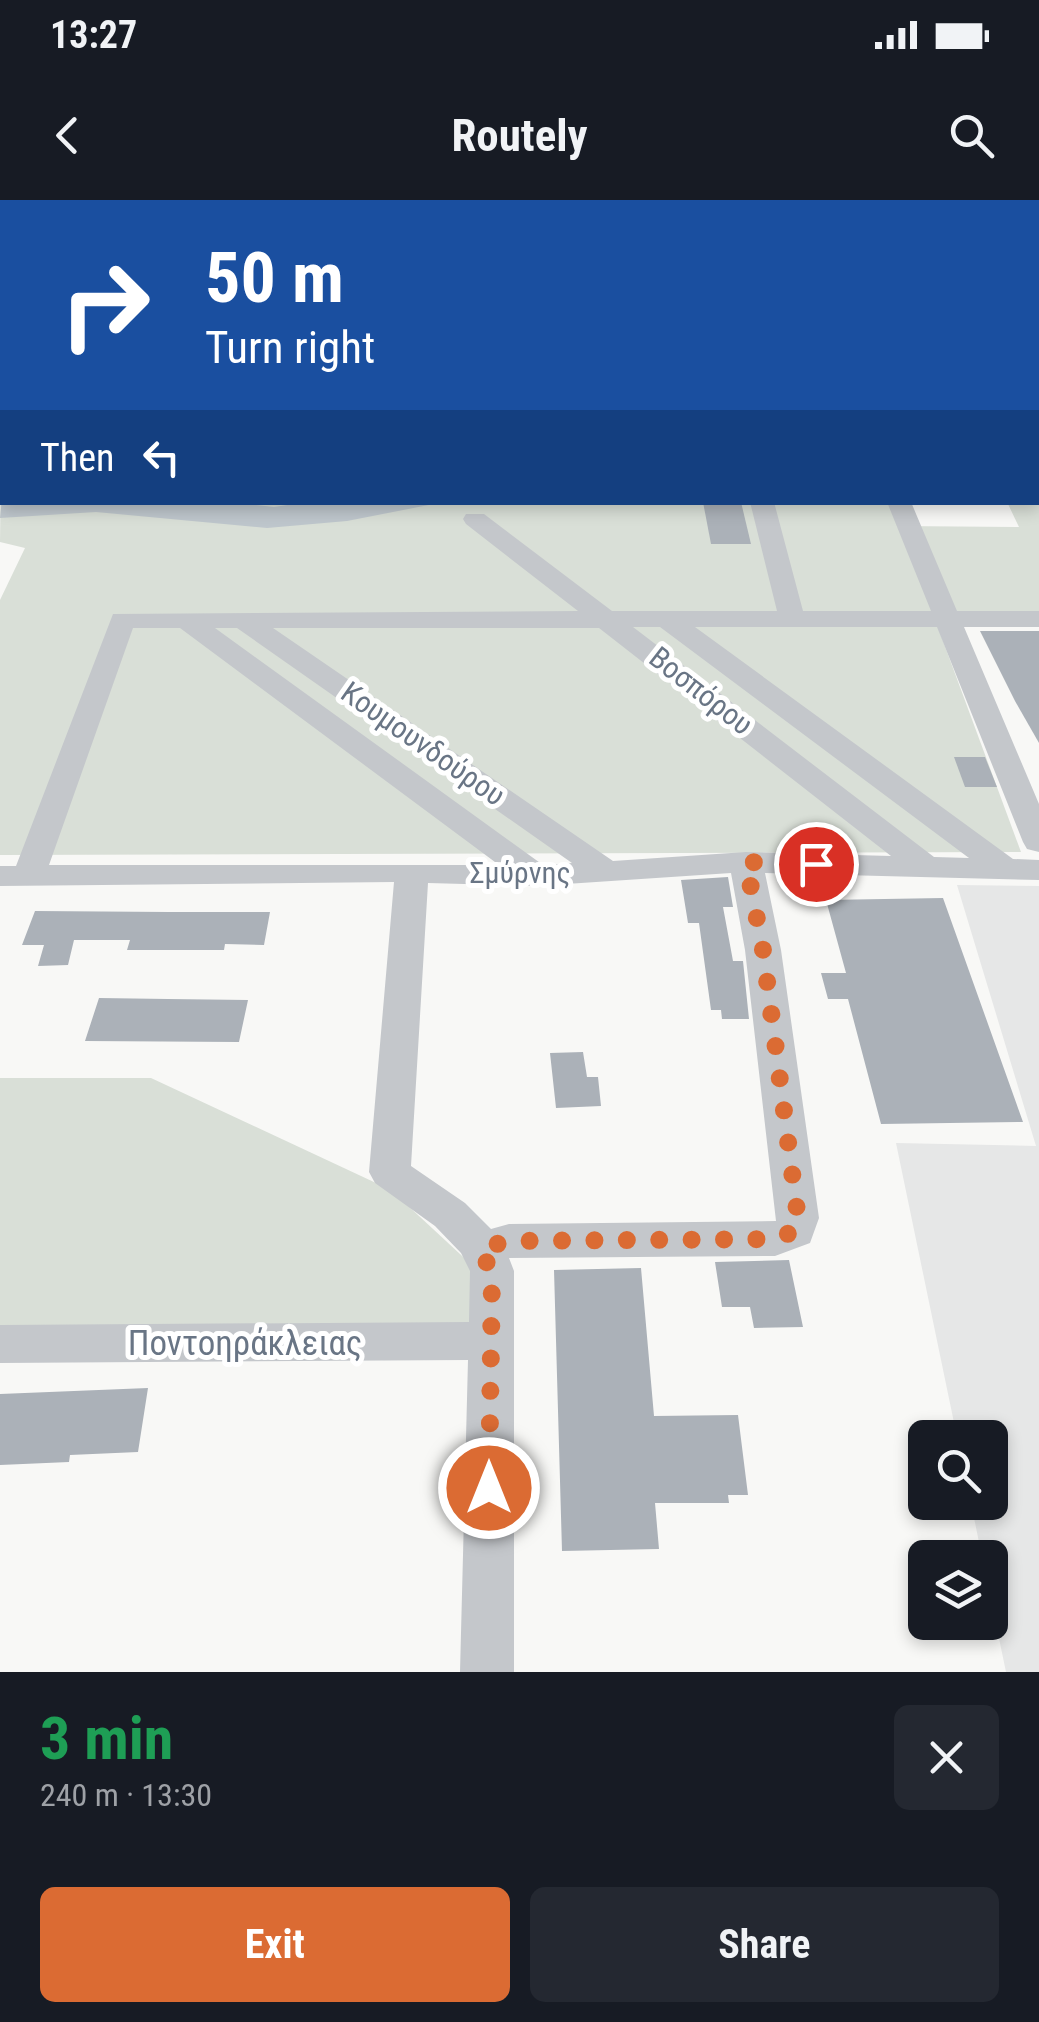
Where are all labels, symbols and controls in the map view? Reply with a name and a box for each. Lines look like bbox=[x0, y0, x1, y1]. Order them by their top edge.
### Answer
text: 13:27 bbox=[50, 13, 137, 57]
icon: back bbox=[40, 108, 95, 163]
icon: search bbox=[944, 108, 999, 163]
text: Routely bbox=[451, 109, 588, 162]
text: 50 m bbox=[205, 237, 344, 319]
icon: right bbox=[40, 240, 170, 370]
text: Turn right bbox=[205, 321, 375, 374]
icon: left bbox=[134, 430, 189, 485]
text: Then bbox=[40, 436, 114, 480]
street label: Βοσπόρου bbox=[643, 639, 760, 742]
street label: Κουμουνδούρου bbox=[335, 674, 512, 813]
pin bbox=[774, 822, 859, 907]
icon: arrive bbox=[789, 837, 844, 892]
street label: Σμύρνης bbox=[469, 855, 571, 890]
street label: Ποντοηράκλειας bbox=[128, 1323, 362, 1364]
map controls bbox=[908, 1420, 1008, 1640]
button: search bbox=[908, 1420, 1008, 1520]
position arrow bbox=[437, 1436, 541, 1540]
button: layers bbox=[908, 1540, 1008, 1640]
text: 3 min bbox=[40, 1703, 173, 1774]
button: close bbox=[894, 1705, 999, 1810]
text: 240 m · 13:30 bbox=[40, 1776, 212, 1814]
button: Exit bbox=[40, 1887, 510, 2002]
button: Share bbox=[530, 1887, 999, 2002]

